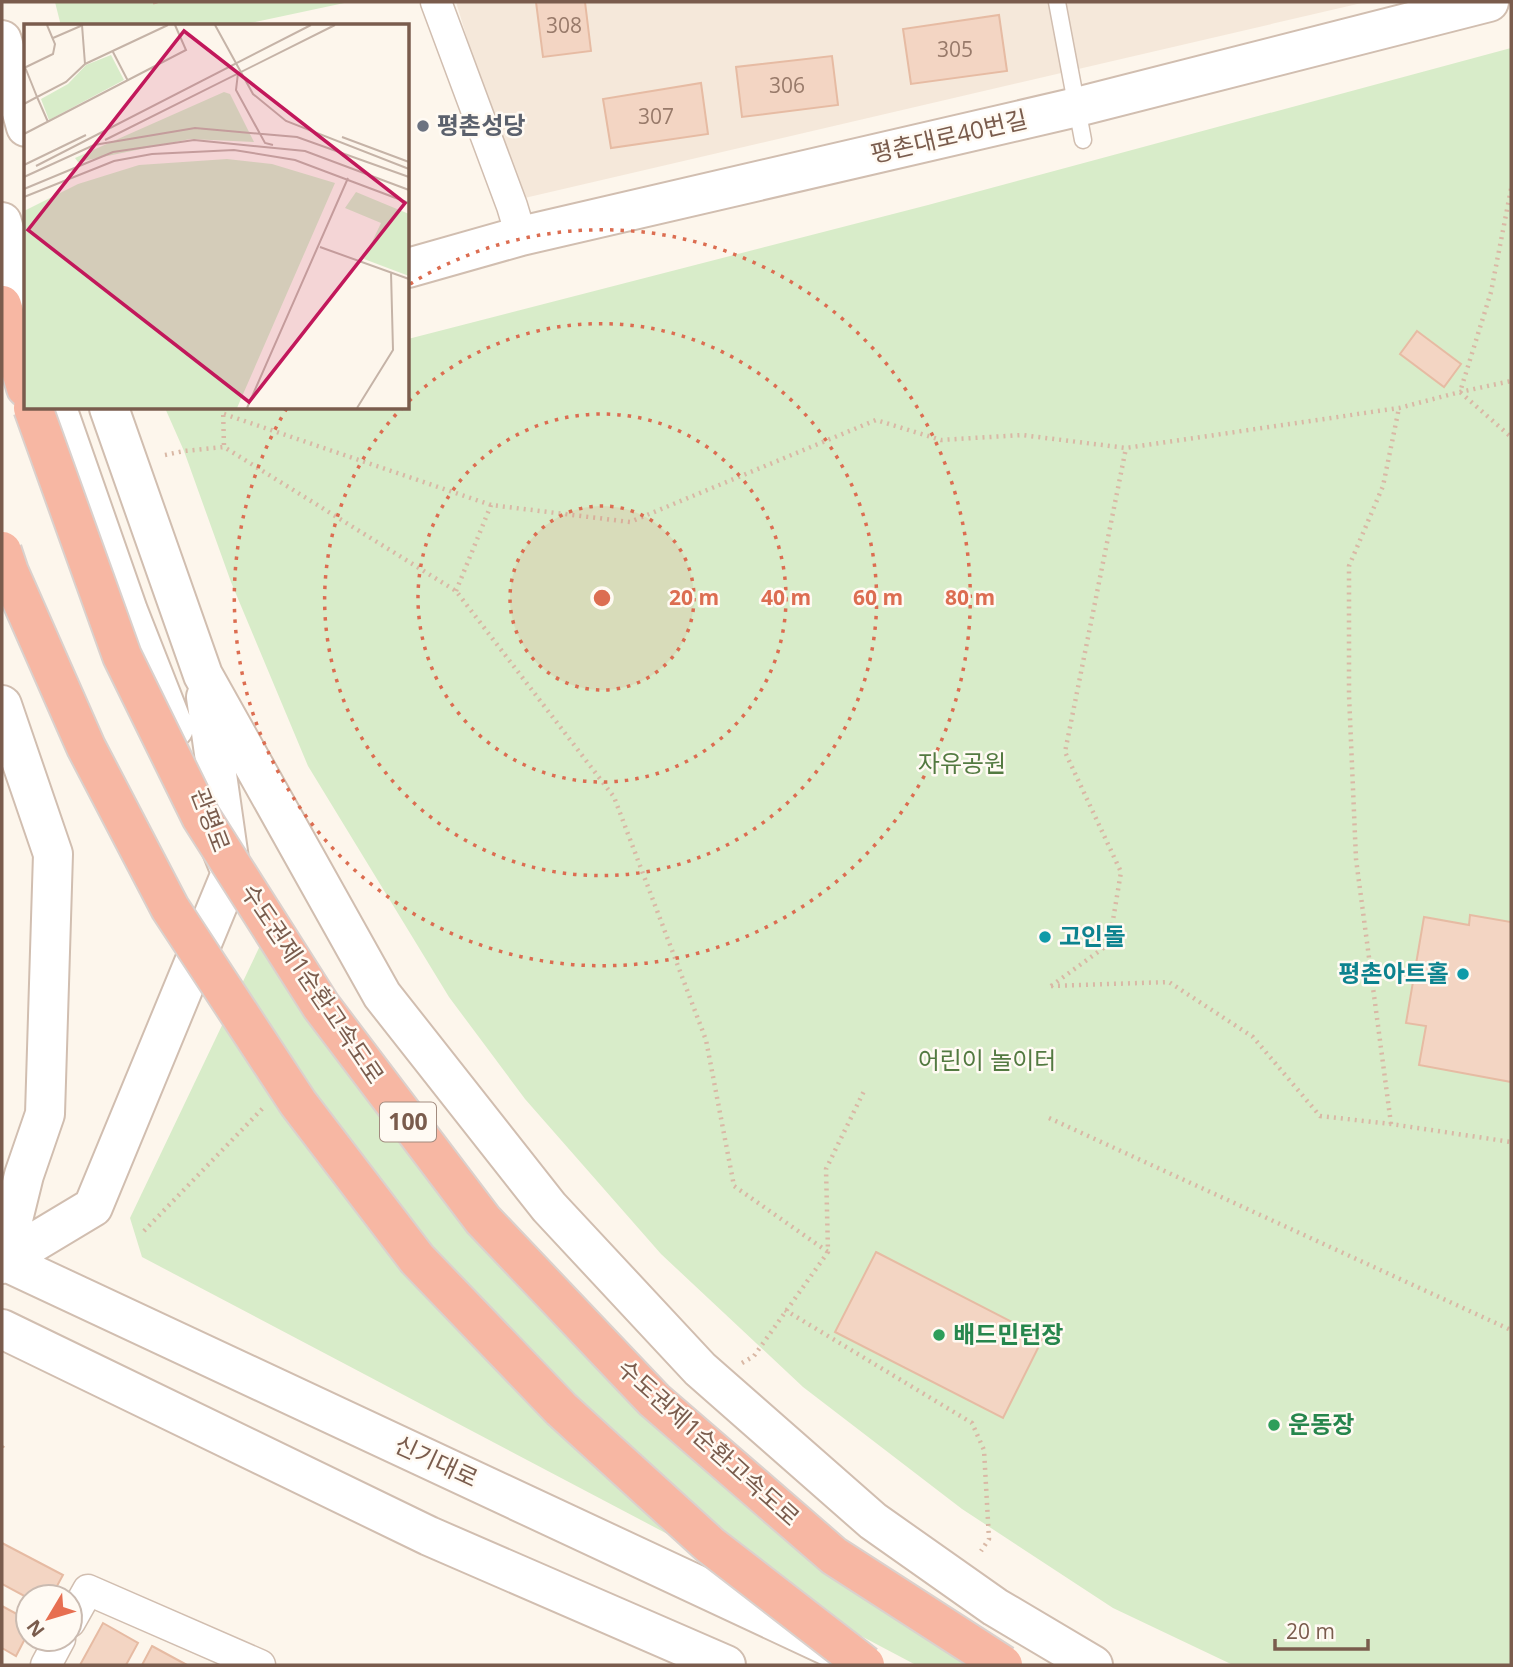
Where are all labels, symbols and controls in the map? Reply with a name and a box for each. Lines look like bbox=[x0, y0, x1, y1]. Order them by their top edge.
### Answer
house number: 308 bbox=[546, 11, 582, 39]
inset map bbox=[24, 24, 410, 410]
house number: 305 bbox=[937, 35, 973, 63]
house number: 306 bbox=[769, 71, 805, 99]
street label: 평촌대로40번길 bbox=[867, 101, 1030, 170]
house number: 307 bbox=[638, 102, 674, 130]
place label: 평촌성당 bbox=[437, 108, 525, 141]
marker: 평촌성당 bbox=[415, 118, 431, 134]
text: 20 m bbox=[669, 583, 719, 611]
text: 40 m bbox=[761, 583, 811, 611]
text: 60 m bbox=[853, 583, 903, 611]
text: 80 m bbox=[945, 583, 995, 611]
centre of rings bbox=[590, 586, 614, 610]
park label: 자유공원 bbox=[918, 746, 1006, 779]
street label: 관평로 bbox=[184, 783, 239, 856]
street label: 수도권제1순환고속도로 bbox=[234, 877, 392, 1090]
place label: 고인돌 bbox=[1059, 919, 1125, 952]
marker: 고인돌 bbox=[1037, 929, 1053, 945]
place label: 평촌아트홀 bbox=[1339, 956, 1449, 989]
marker: 평촌아트홀 bbox=[1455, 966, 1471, 982]
park label: 어린이 놀이터 bbox=[918, 1043, 1056, 1076]
road number: 100 bbox=[380, 1102, 436, 1142]
place label: 배드민턴장 bbox=[953, 1317, 1063, 1350]
marker: 배드민턴장 bbox=[931, 1327, 947, 1343]
street label: 수도권제1순환고속도로 bbox=[611, 1351, 807, 1533]
place label: 운동장 bbox=[1288, 1407, 1354, 1440]
marker: 운동장 bbox=[1266, 1417, 1282, 1433]
street label: 신기대로 bbox=[390, 1427, 484, 1494]
north arrow bbox=[14, 1583, 84, 1653]
scale bar bbox=[1275, 1608, 1368, 1652]
text: N bbox=[21, 1614, 51, 1643]
text: 20 m bbox=[1286, 1617, 1335, 1645]

